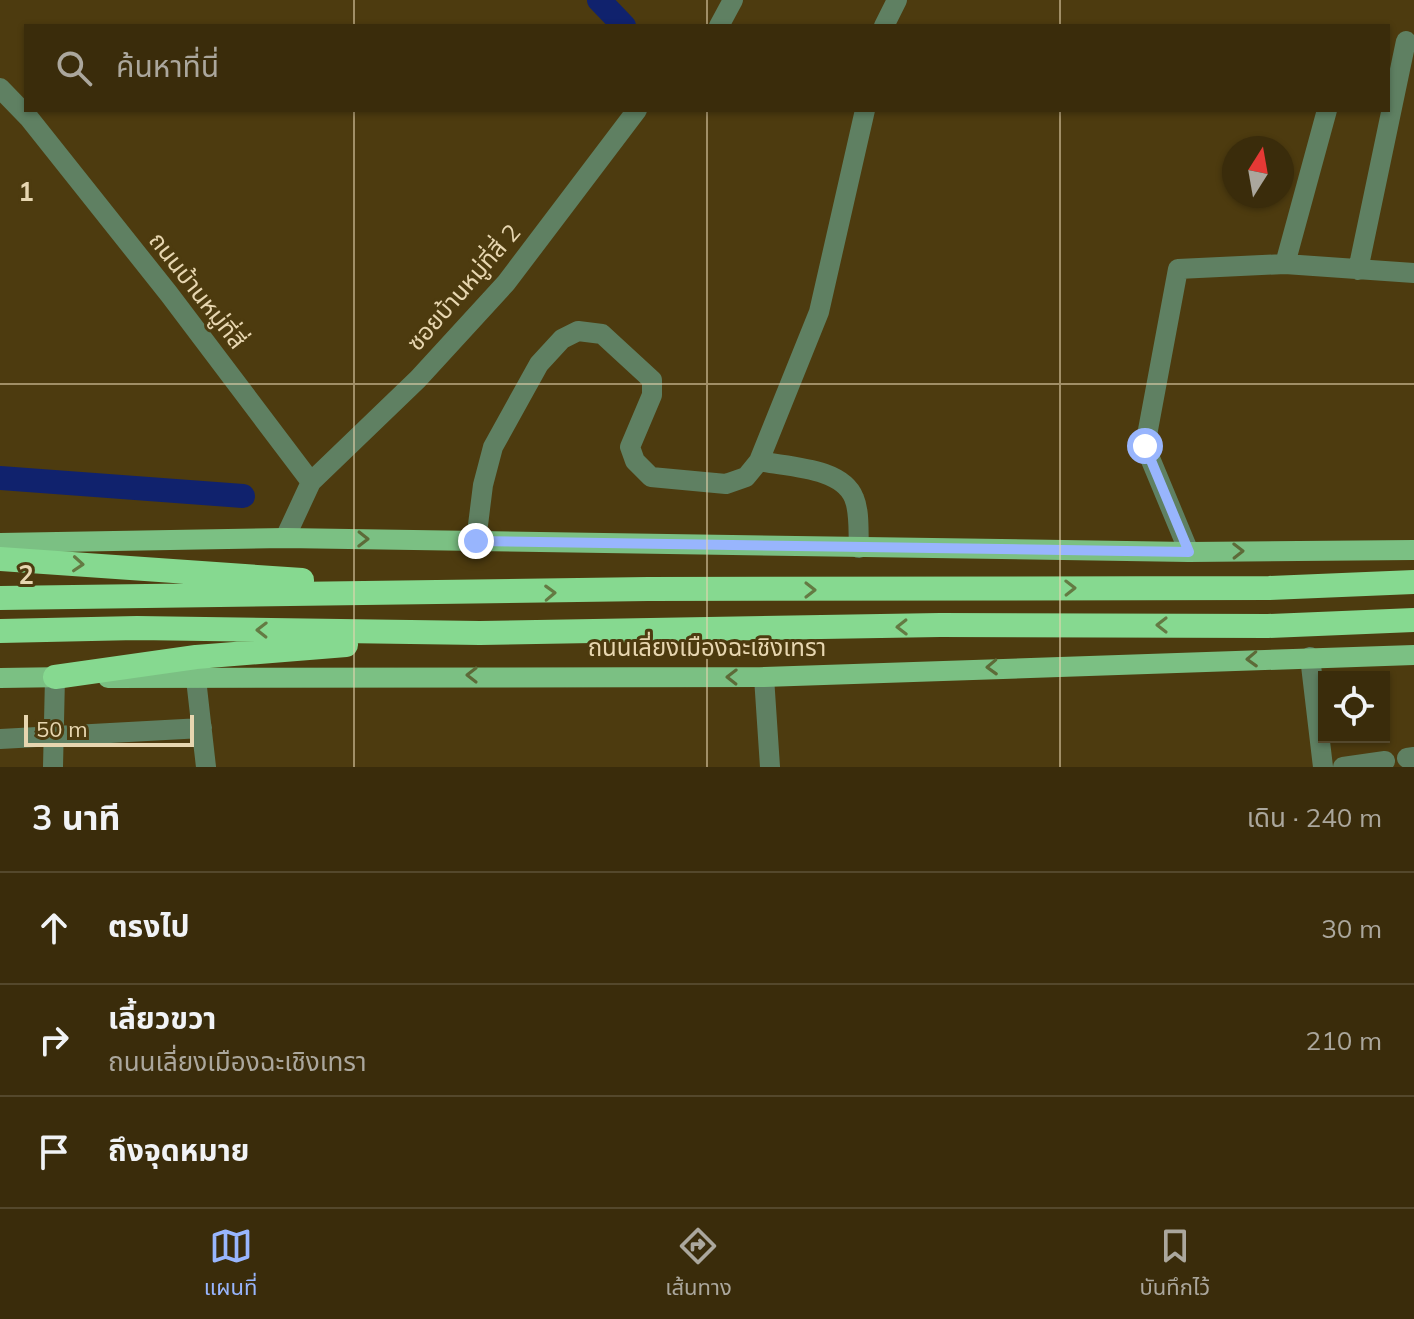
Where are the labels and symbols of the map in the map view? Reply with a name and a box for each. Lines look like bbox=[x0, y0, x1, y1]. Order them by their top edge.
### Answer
north arrow bbox=[1222, 136, 1294, 208]
text: 1 bbox=[18, 175, 34, 208]
street label: ซอยบ้านหมู่ที่สี่ 2 bbox=[399, 217, 527, 357]
street label: ถนนบ้านหมู่ที่สี่ bbox=[142, 225, 254, 355]
route start bbox=[1127, 428, 1163, 464]
route end bbox=[458, 523, 494, 559]
one-way arrow bbox=[357, 530, 370, 548]
one-way arrow bbox=[1232, 543, 1245, 560]
one-way arrow bbox=[72, 555, 85, 572]
text: 2 bbox=[18, 558, 34, 591]
one-way arrow bbox=[1064, 580, 1077, 597]
one-way arrow bbox=[804, 581, 817, 598]
one-way arrow bbox=[544, 584, 557, 601]
one-way arrow bbox=[1155, 616, 1168, 634]
one-way arrow bbox=[895, 618, 908, 636]
one-way arrow bbox=[255, 621, 268, 638]
street label: ถนนเลี่ยงเมืองฉะเชิงเทรา bbox=[588, 631, 826, 662]
one-way arrow bbox=[1245, 650, 1258, 667]
one-way arrow bbox=[985, 658, 998, 675]
one-way arrow bbox=[465, 667, 478, 684]
one-way arrow bbox=[725, 668, 738, 685]
scale bar bbox=[24, 711, 194, 747]

